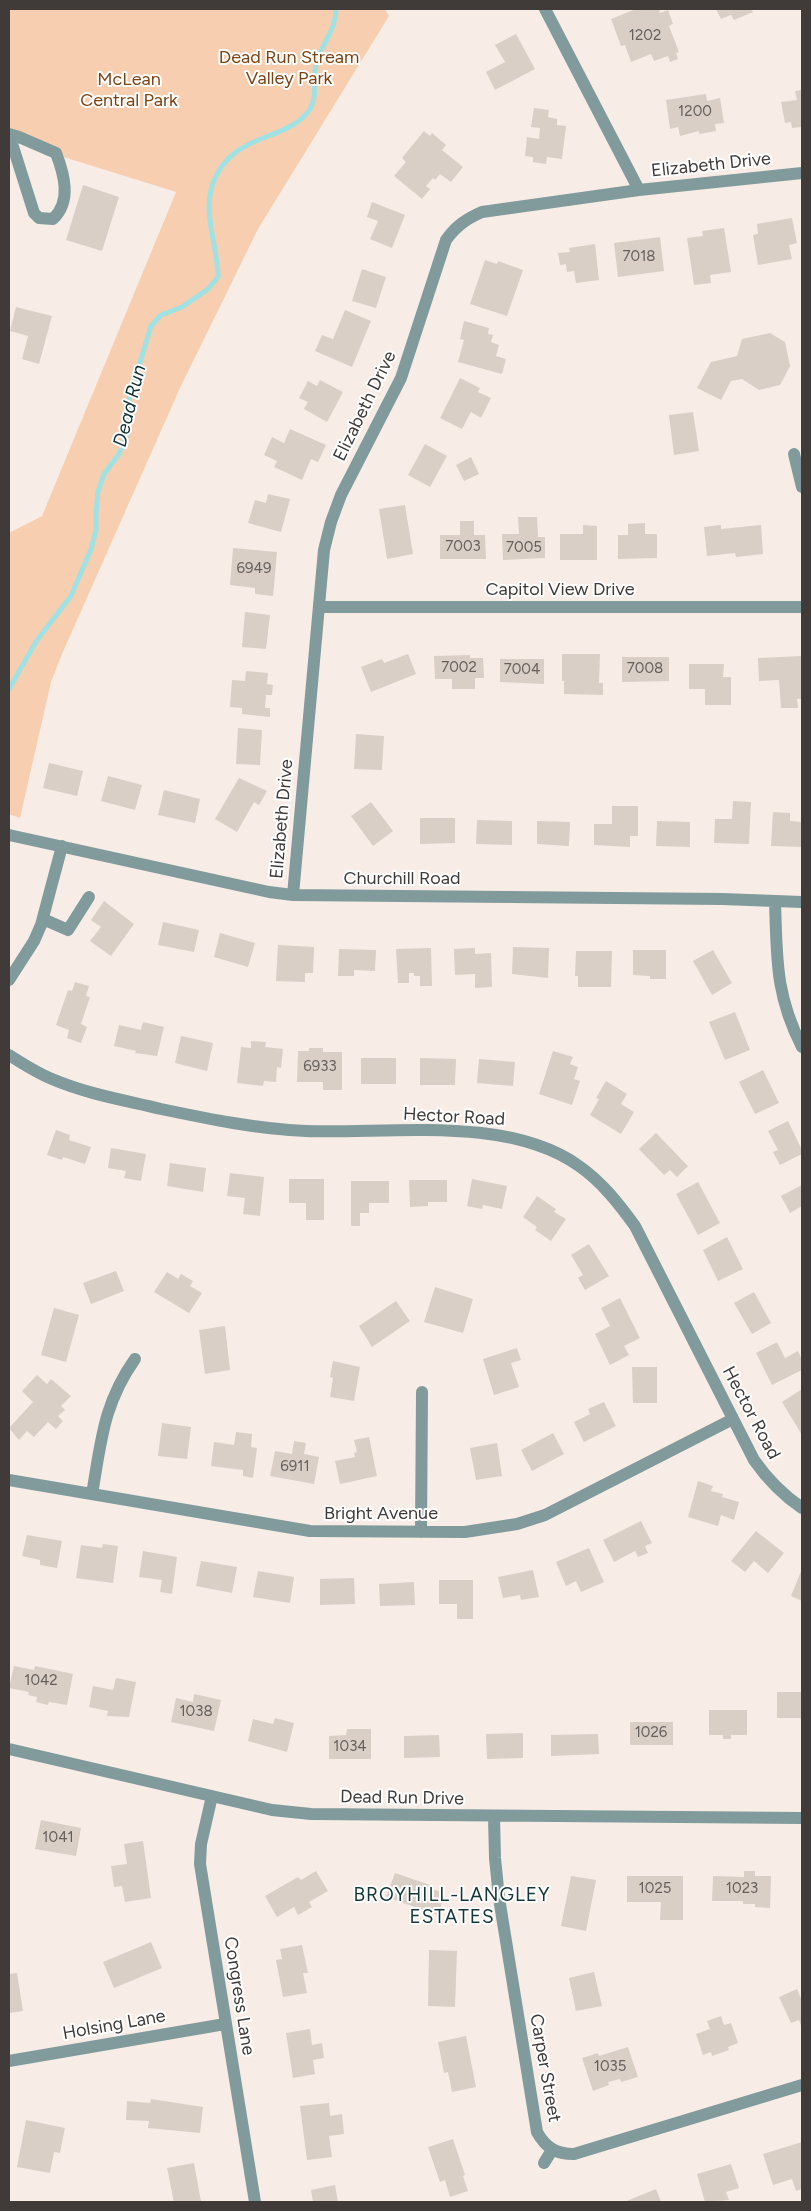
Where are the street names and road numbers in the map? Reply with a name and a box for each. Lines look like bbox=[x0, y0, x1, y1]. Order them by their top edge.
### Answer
street label: Elizabeth Drive bbox=[650, 148, 772, 182]
street label: Elizabeth Drive bbox=[329, 347, 401, 465]
street label: Capitol View Drive bbox=[486, 579, 634, 601]
street label: Elizabeth Drive bbox=[266, 758, 298, 880]
street label: Churchill Road bbox=[344, 868, 460, 890]
street label: Hector Road bbox=[402, 1104, 506, 1130]
street label: Hector Road bbox=[717, 1363, 785, 1463]
street label: Bright Avenue bbox=[324, 1503, 438, 1525]
street label: Dead Run Drive bbox=[340, 1786, 464, 1810]
street label: Congress Lane bbox=[219, 1935, 259, 2057]
street label: Holsing Lane bbox=[61, 2005, 167, 2045]
street label: Carper Street bbox=[525, 2012, 565, 2124]

